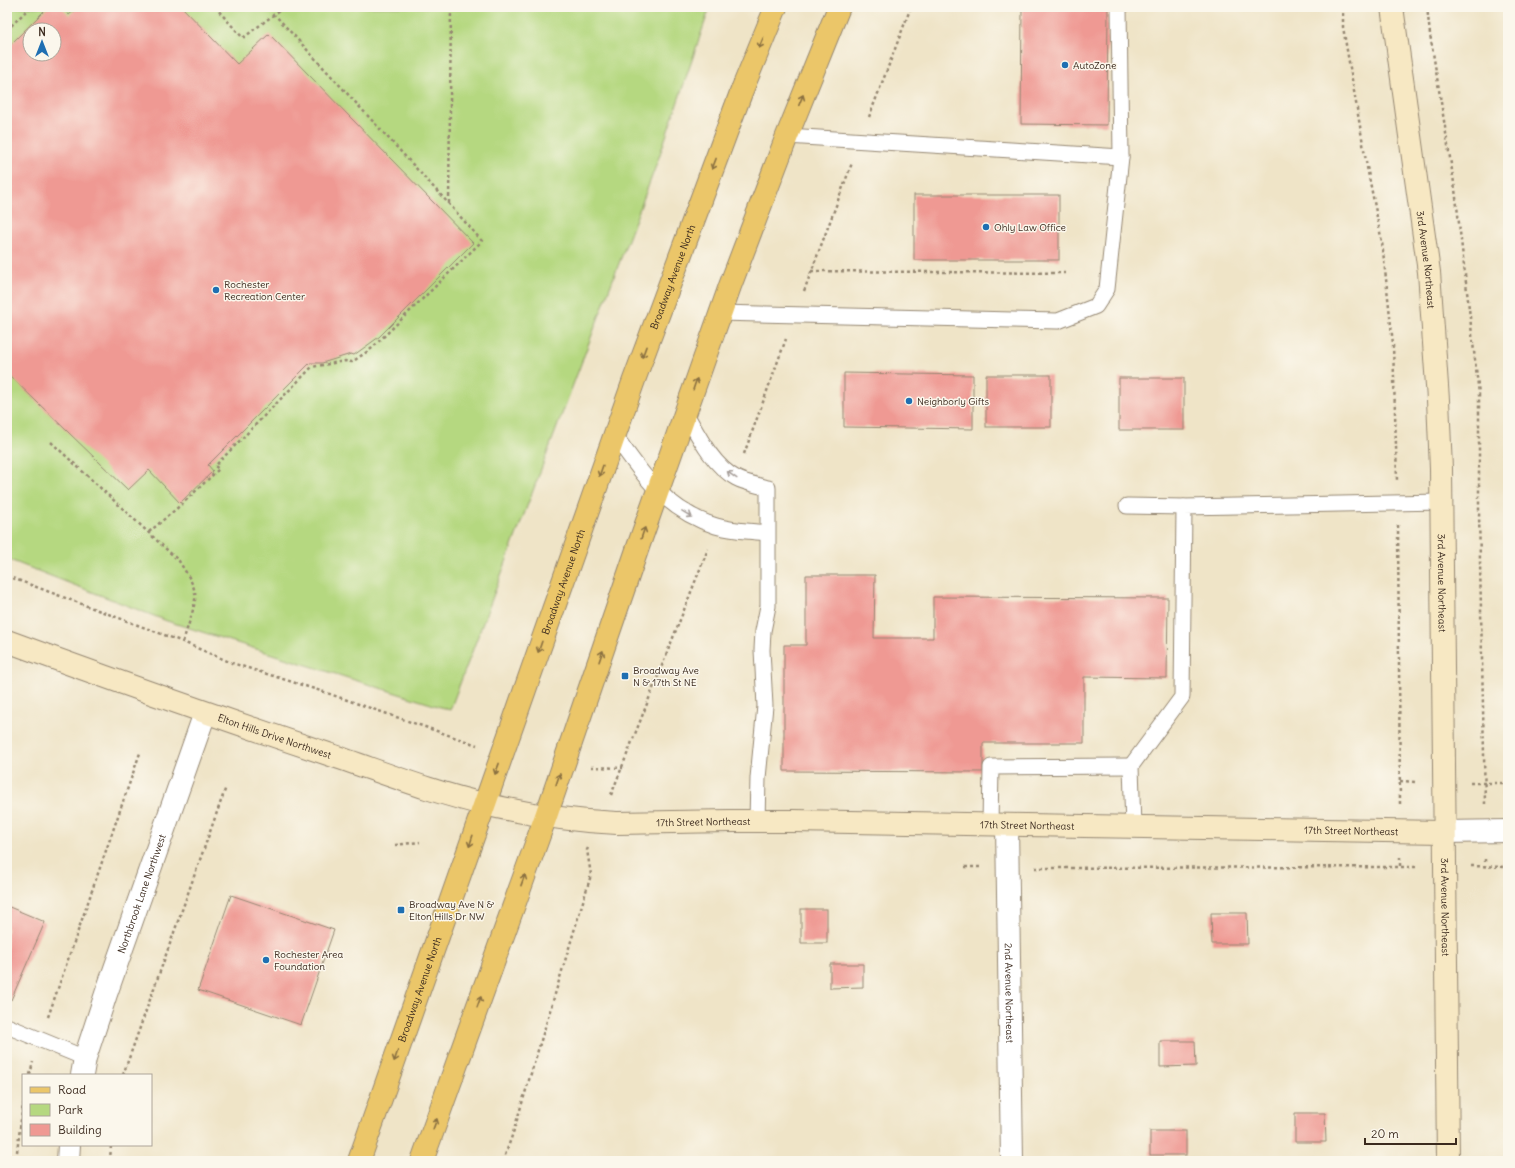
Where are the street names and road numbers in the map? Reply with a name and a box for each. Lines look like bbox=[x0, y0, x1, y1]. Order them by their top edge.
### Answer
street label: 3rd Avenue Northeast bbox=[1414, 210, 1438, 310]
street label: Broadway Avenue North bbox=[647, 223, 698, 331]
street label: Broadway Avenue North bbox=[539, 527, 588, 637]
street label: 3rd Avenue Northeast bbox=[1435, 534, 1449, 633]
street label: Elton Hills Drive Northwest bbox=[216, 711, 334, 762]
street label: 17th Street Northeast bbox=[656, 815, 751, 829]
street label: 17th Street Northeast bbox=[980, 818, 1075, 833]
street label: 17th Street Northeast bbox=[1304, 824, 1399, 838]
street label: Northbrook Lane Northwest bbox=[115, 832, 169, 955]
street label: 3rd Avenue Northeast bbox=[1438, 858, 1452, 957]
street label: Broadway Avenue North bbox=[395, 935, 445, 1044]
street label: 2nd Avenue Northeast bbox=[1002, 943, 1016, 1044]

